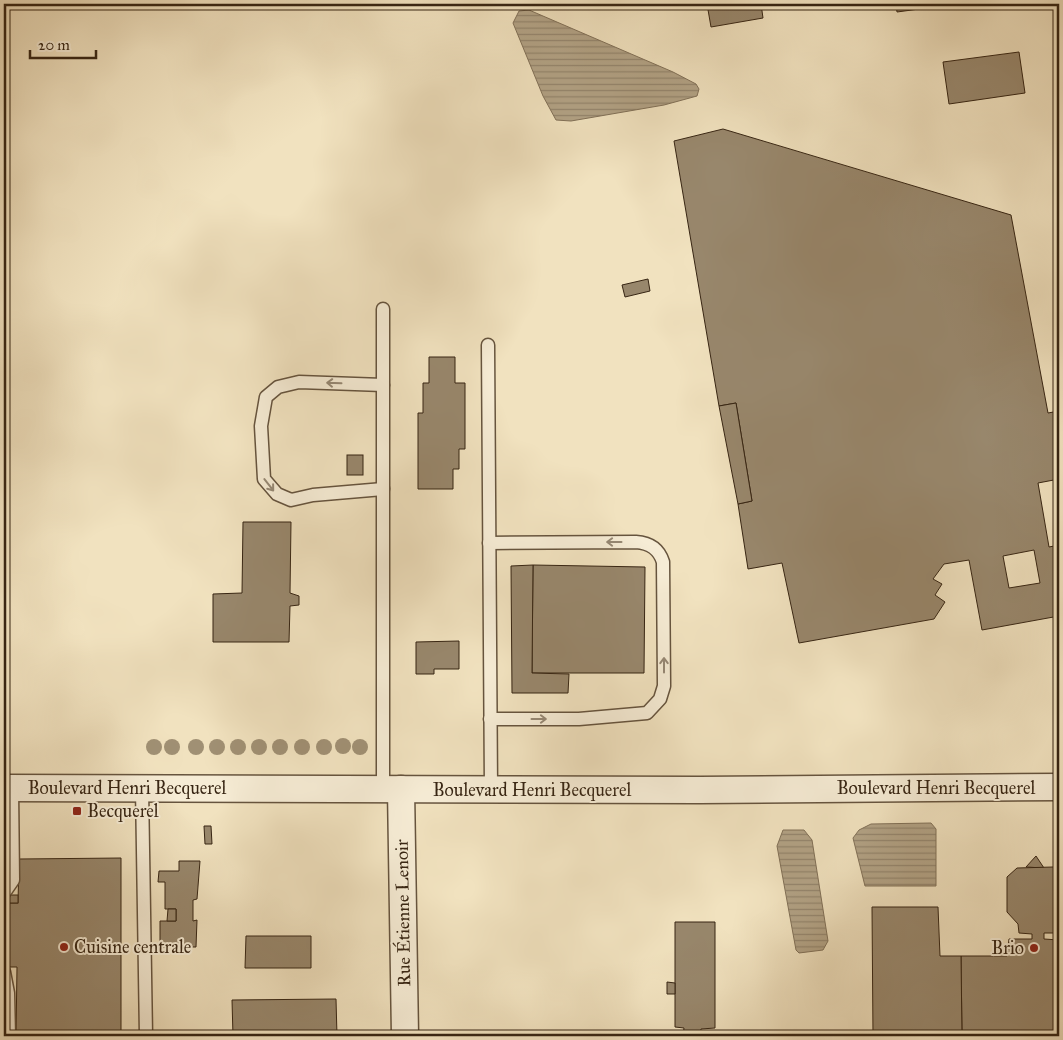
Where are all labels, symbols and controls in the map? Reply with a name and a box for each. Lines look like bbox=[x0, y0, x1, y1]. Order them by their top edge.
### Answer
scale bar bbox=[30, 28, 96, 60]
text: 20 m bbox=[38, 36, 70, 54]
one-way arrow bbox=[326, 379, 342, 388]
one-way arrow bbox=[264, 478, 274, 492]
one-way arrow bbox=[606, 537, 622, 547]
one-way arrow bbox=[659, 657, 669, 674]
one-way arrow bbox=[530, 714, 547, 724]
street label: Boulevard Henri Becquerel bbox=[28, 777, 226, 800]
street label: Boulevard Henri Becquerel bbox=[837, 777, 1035, 800]
street label: Boulevard Henri Becquerel bbox=[433, 779, 631, 802]
place label: Becquerel bbox=[87, 800, 159, 823]
marker: Becquerel bbox=[71, 805, 83, 817]
street label: Rue Étienne Lenoir bbox=[389, 839, 415, 987]
place label: Cuisine centrale bbox=[74, 936, 191, 958]
place label: Brio bbox=[991, 937, 1024, 959]
marker: Cuisine centrale bbox=[58, 941, 70, 953]
marker: Brio bbox=[1028, 942, 1040, 954]

